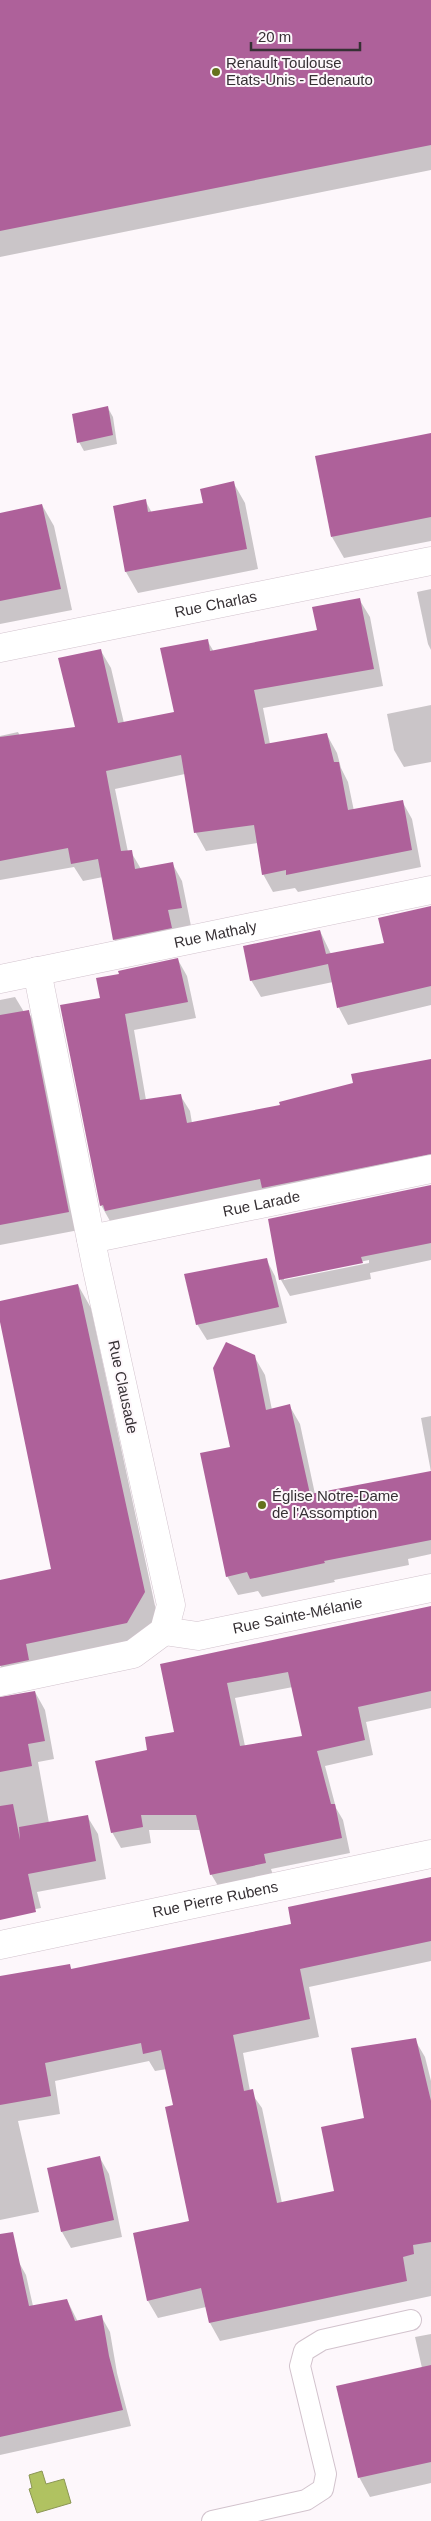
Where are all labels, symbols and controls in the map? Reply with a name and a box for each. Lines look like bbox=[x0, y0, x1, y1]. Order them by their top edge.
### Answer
scale bar bbox=[251, 20, 360, 52]
text: 20 m bbox=[258, 28, 291, 45]
place label: Renault Toulouse Etats-Unis - Edenauto bbox=[226, 54, 373, 88]
marker: Renault Toulouse Etats-Unis - Edenauto bbox=[210, 66, 222, 78]
street label: Rue Charlas bbox=[173, 587, 258, 621]
street label: Rue Mathaly bbox=[172, 917, 259, 951]
street label: Rue Larade bbox=[221, 1187, 301, 1220]
street label: Rue Clausade bbox=[105, 1339, 142, 1435]
place label: Église Notre-Dame de l'Assomption bbox=[272, 1487, 399, 1521]
marker: Église Notre-Dame de l'Assomption bbox=[256, 1499, 268, 1511]
street label: Rue Sainte-Mélanie bbox=[231, 1593, 364, 1637]
street label: Rue Pierre Rubens bbox=[151, 1878, 279, 1921]

